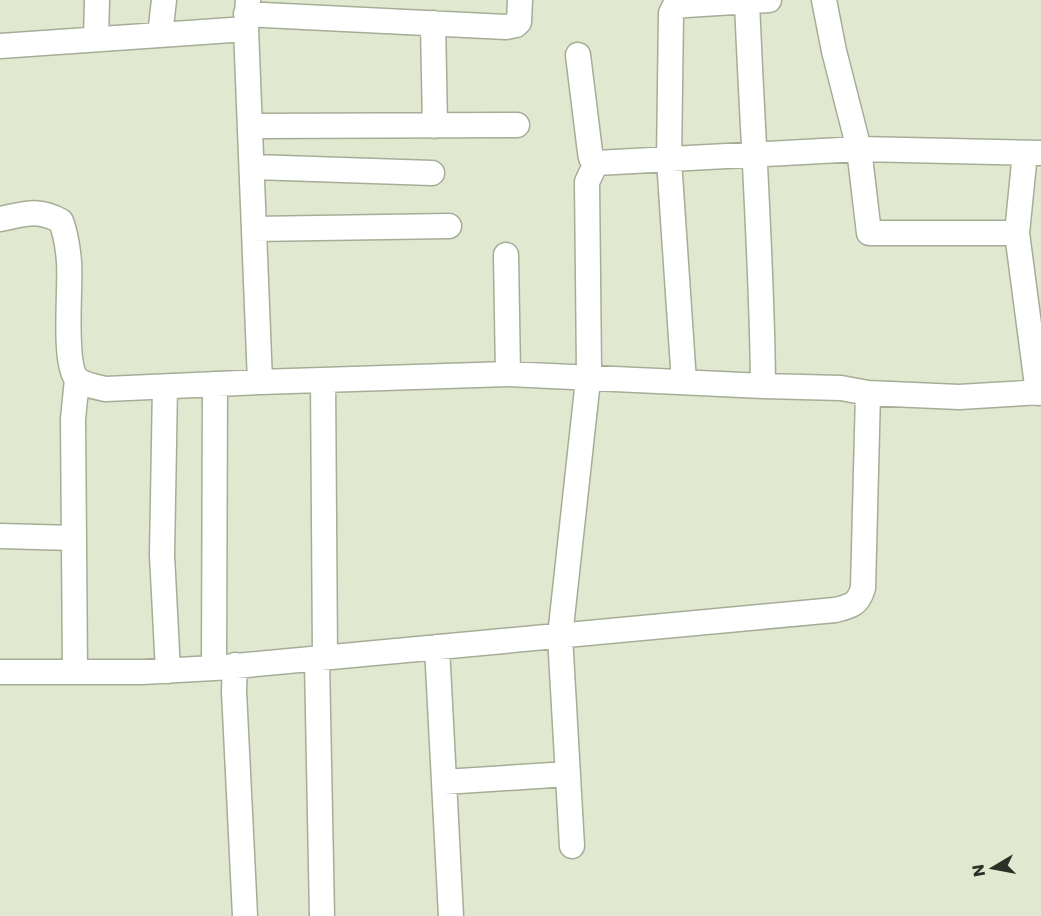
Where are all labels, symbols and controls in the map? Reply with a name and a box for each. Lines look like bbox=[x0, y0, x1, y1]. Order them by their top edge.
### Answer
north arrow bbox=[963, 838, 1023, 898]
text: N bbox=[966, 863, 991, 878]

